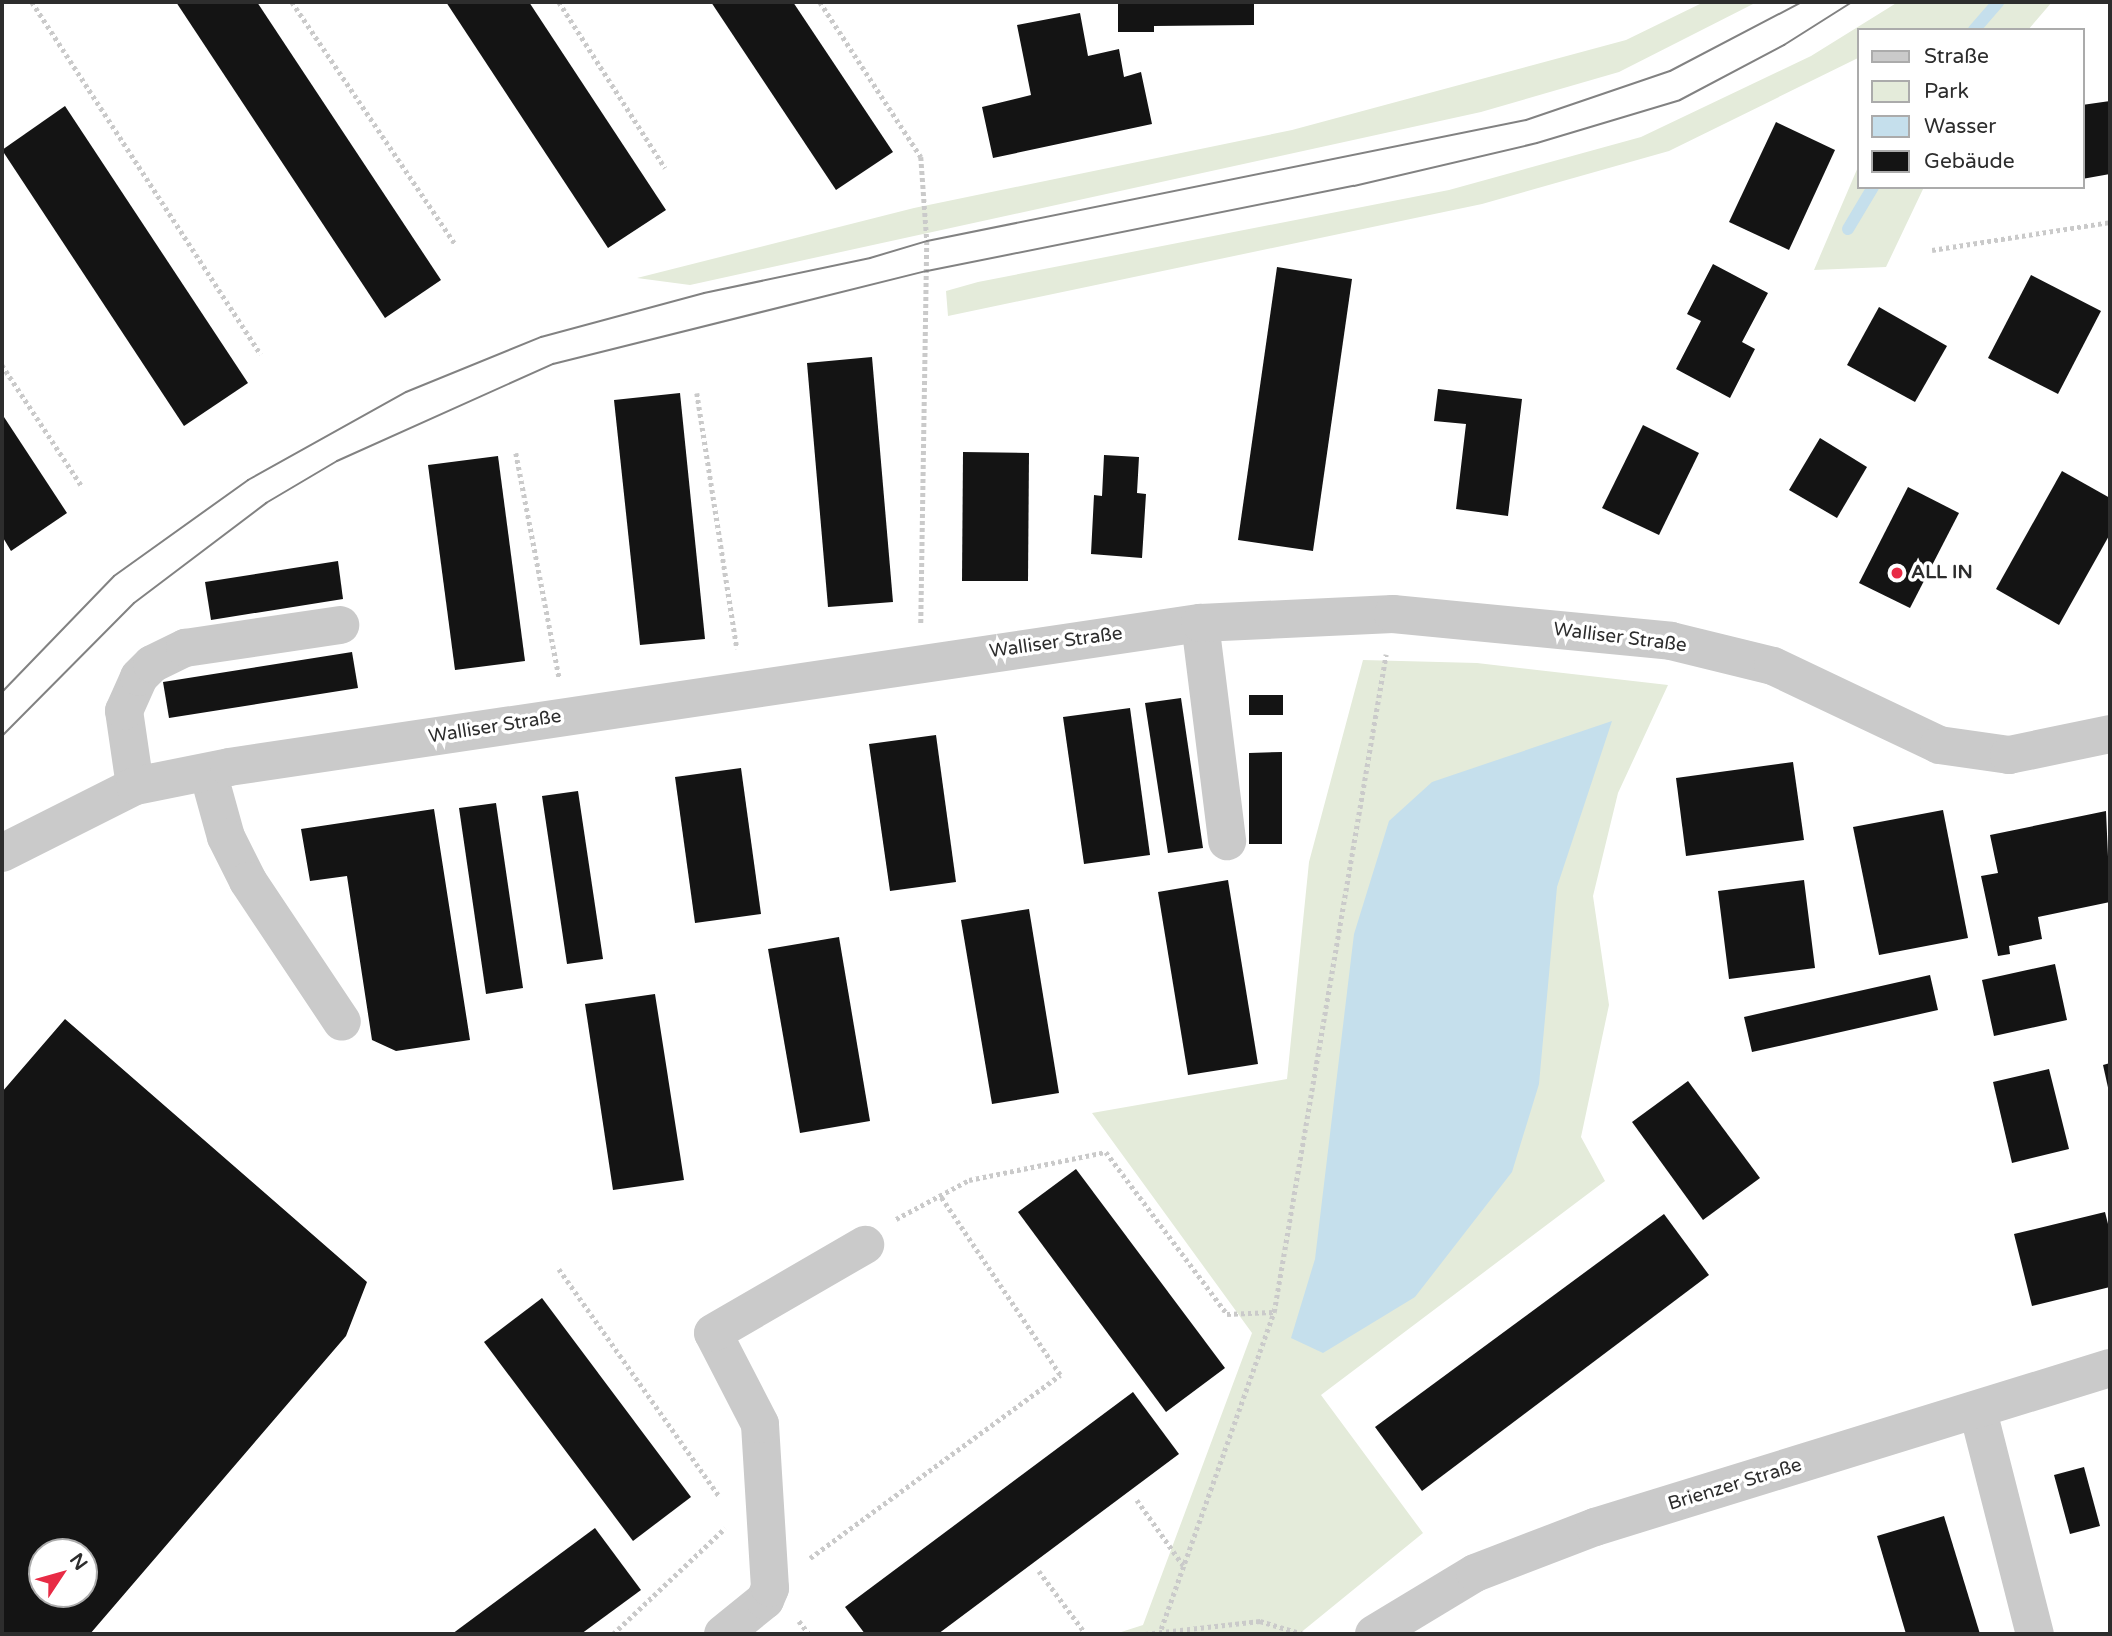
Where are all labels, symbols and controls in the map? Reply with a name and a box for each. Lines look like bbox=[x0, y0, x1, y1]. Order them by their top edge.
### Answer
legend bbox=[1856, 28, 2084, 189]
text: Straße bbox=[1924, 44, 1989, 69]
text: Park bbox=[1924, 79, 1969, 104]
text: Wasser bbox=[1924, 114, 1996, 139]
text: Gebäude bbox=[1924, 149, 2015, 174]
place label: ALL IN bbox=[1911, 562, 1973, 584]
marker: ALL IN bbox=[1889, 565, 1905, 581]
street label: Walliser Straße bbox=[1552, 619, 1688, 657]
street label: Walliser Straße bbox=[988, 622, 1124, 664]
street label: Walliser Straße bbox=[427, 705, 563, 749]
street label: Brienzer Straße bbox=[1665, 1454, 1805, 1516]
north arrow bbox=[28, 1538, 98, 1608]
text: N bbox=[65, 1549, 92, 1574]

